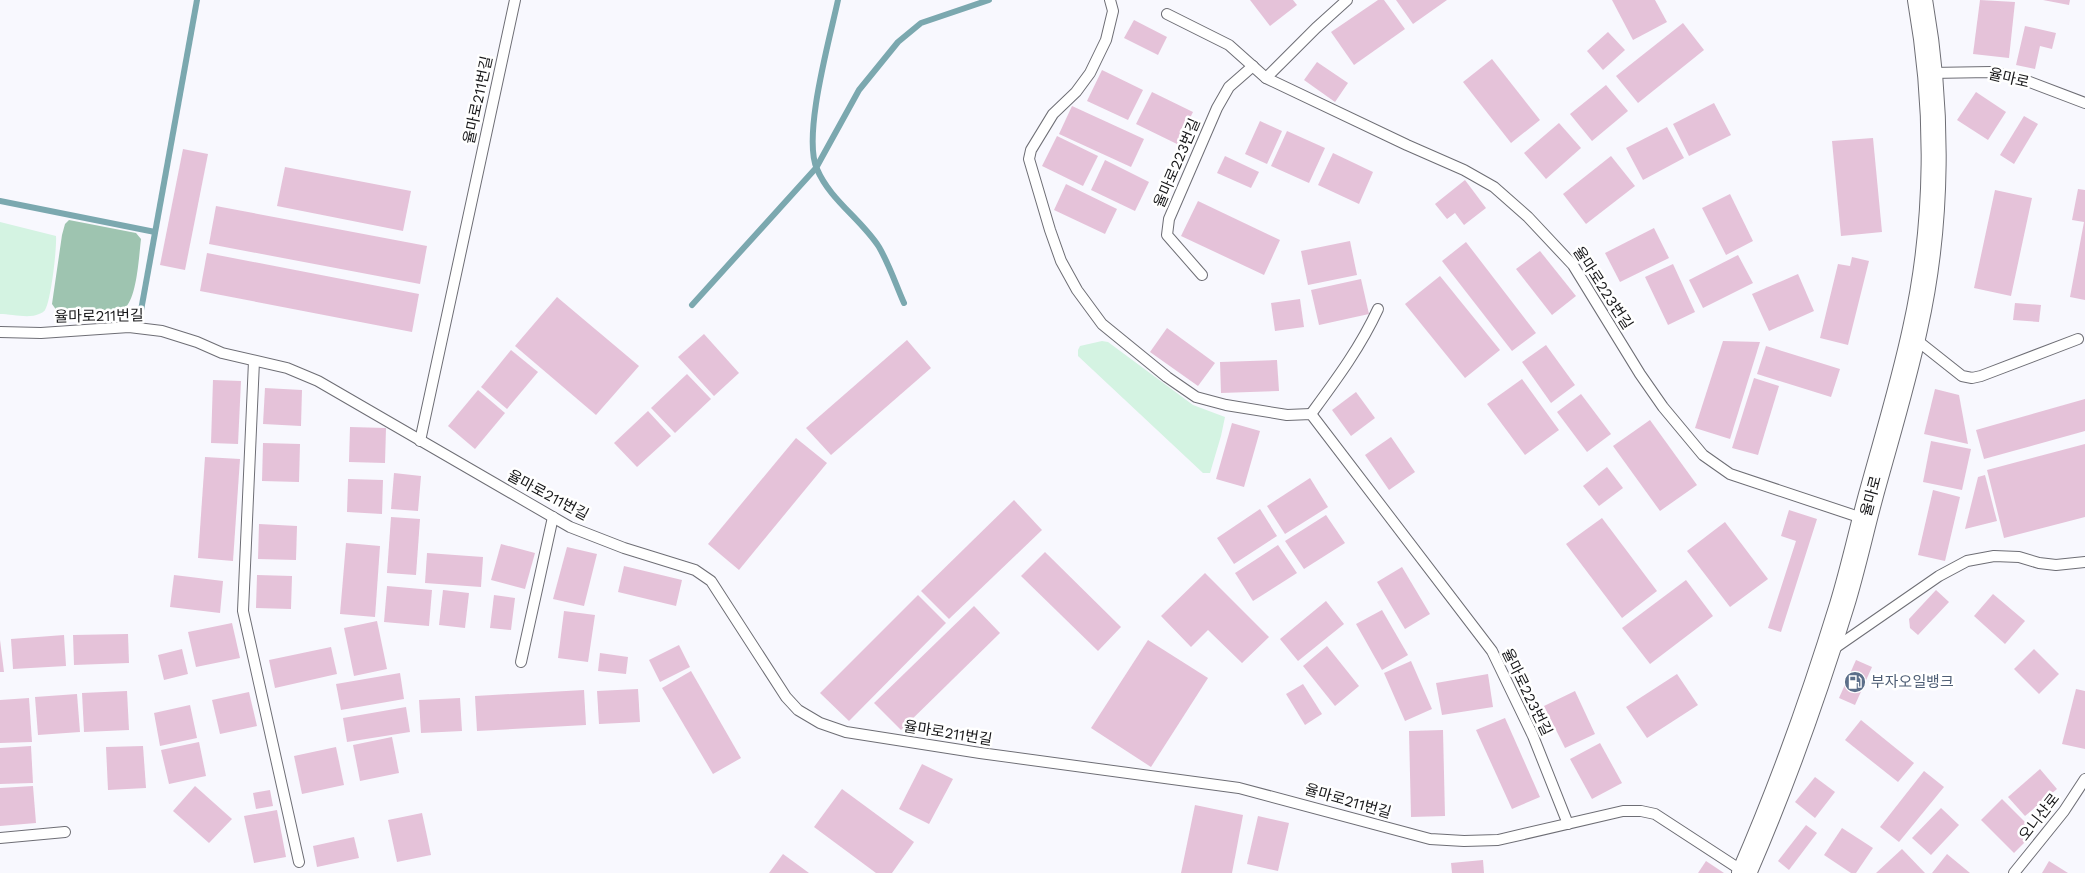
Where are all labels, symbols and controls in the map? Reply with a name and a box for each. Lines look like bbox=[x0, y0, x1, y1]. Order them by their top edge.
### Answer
street label: 율마로211번길 bbox=[460, 54, 496, 146]
street label: 율마로 bbox=[1987, 65, 2031, 91]
street label: 율마로223번길 bbox=[1150, 116, 1204, 210]
street label: 율마로223번길 bbox=[1570, 243, 1636, 333]
street label: 율마로211번길 bbox=[54, 306, 144, 326]
street label: 율마로211번길 bbox=[504, 466, 592, 524]
street label: 율마로 bbox=[1857, 474, 1885, 518]
street label: 율마로223번길 bbox=[1498, 645, 1556, 739]
fuel station icon: 부자오일뱅크 bbox=[1843, 670, 1867, 694]
place label: 부자오일뱅크 bbox=[1871, 673, 1954, 691]
street label: 율마로211번길 bbox=[902, 717, 994, 749]
street label: 율마로211번길 bbox=[1303, 780, 1393, 822]
street label: 오니산로 bbox=[2015, 790, 2063, 844]

